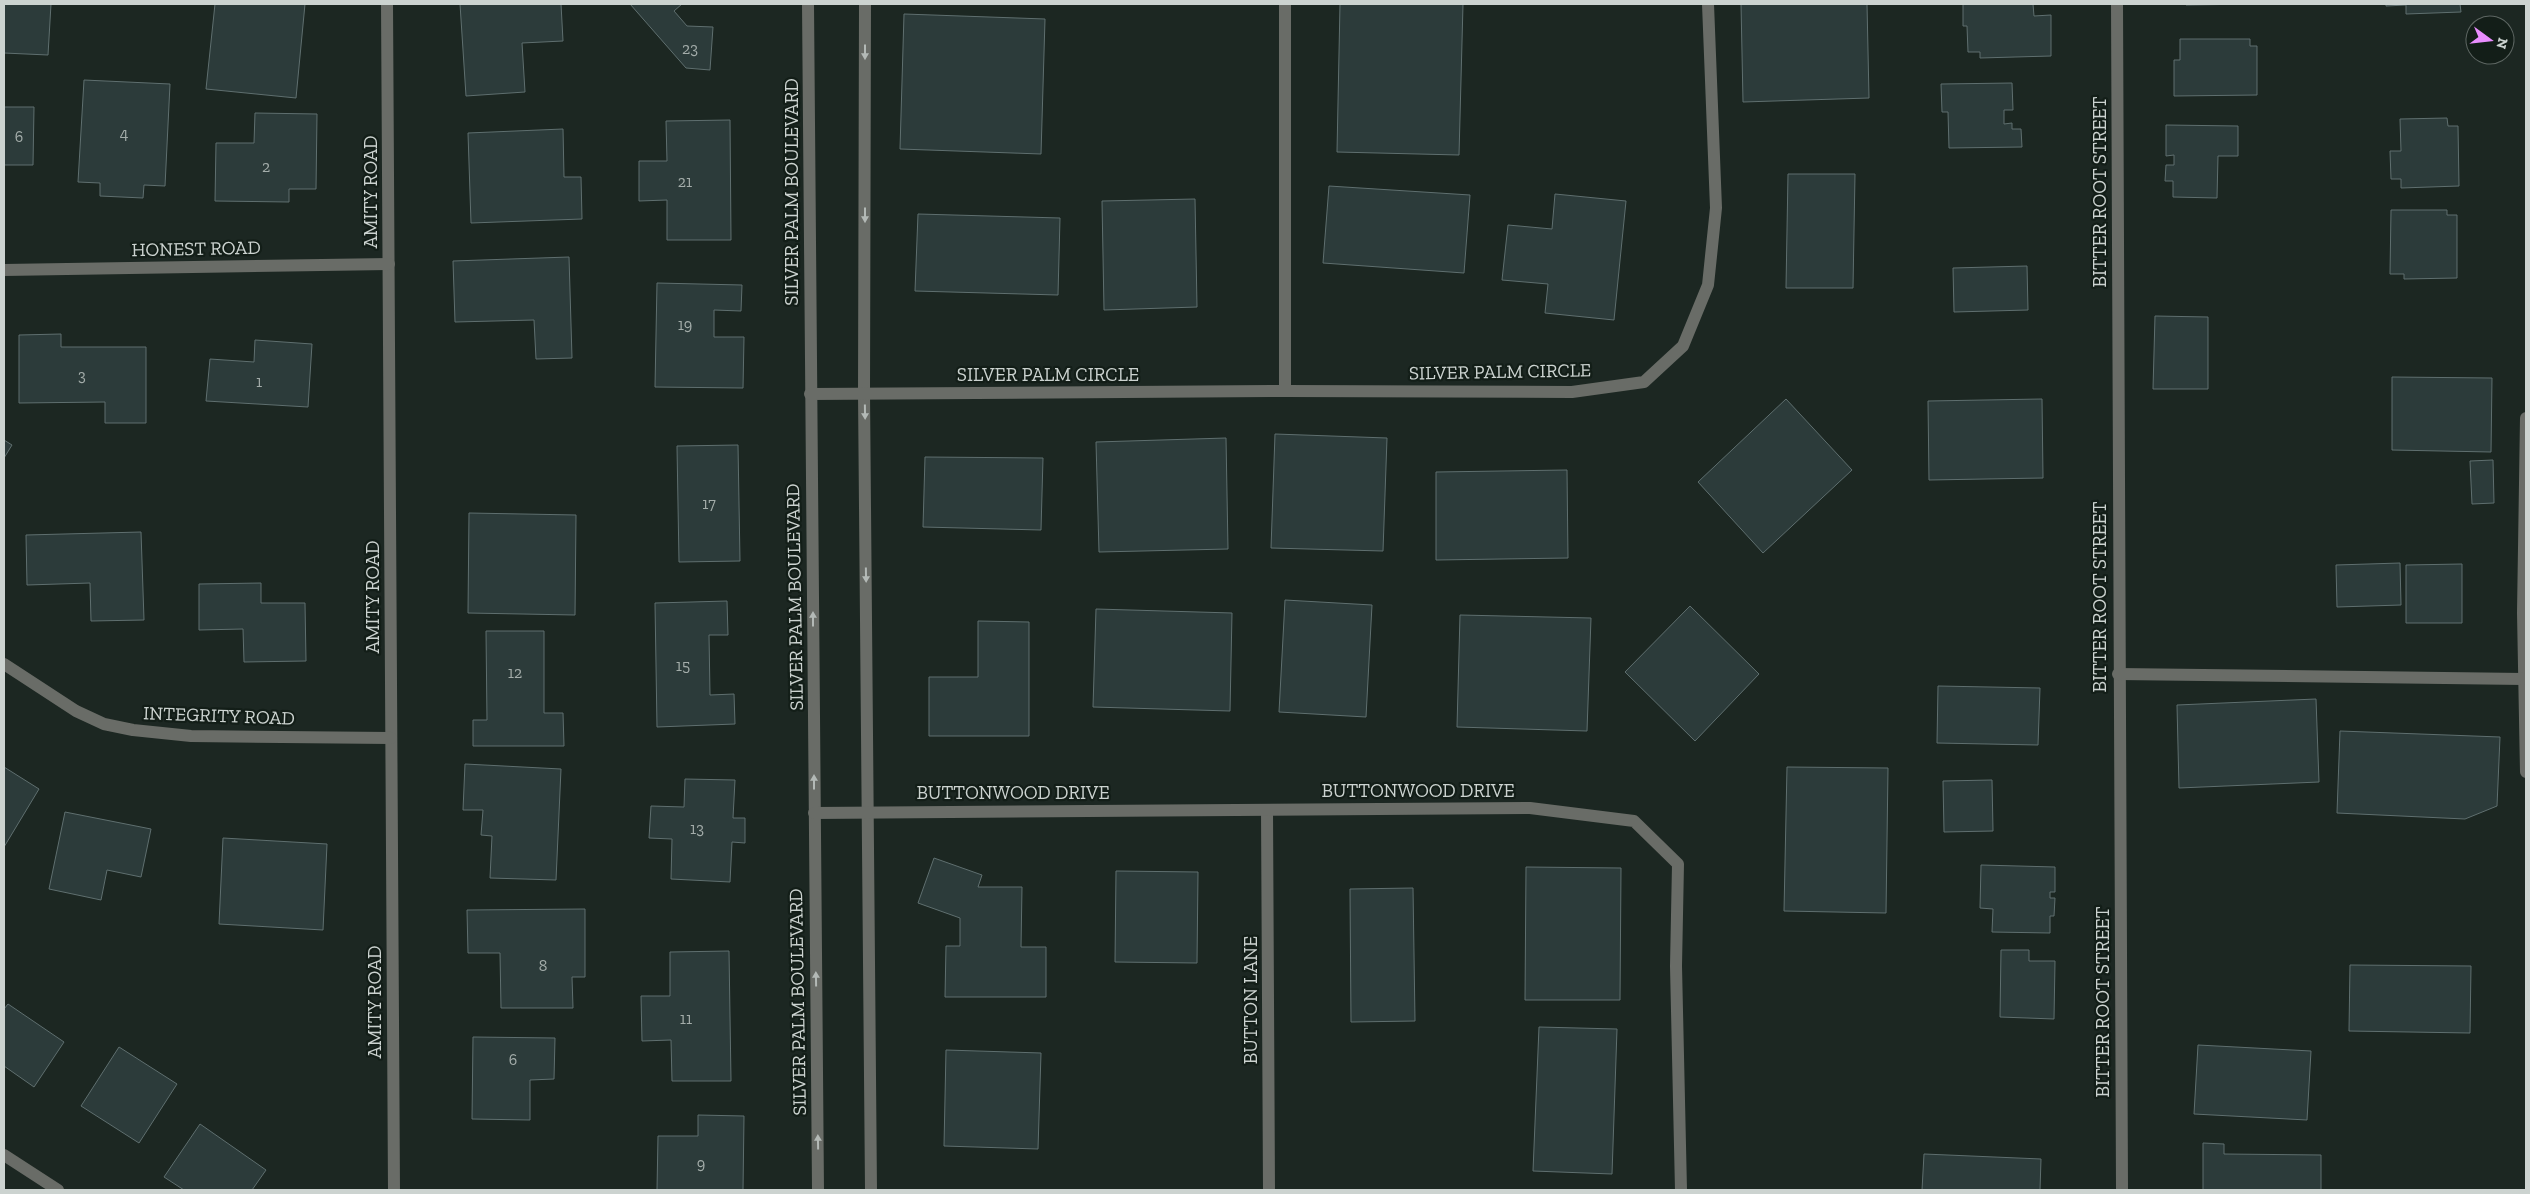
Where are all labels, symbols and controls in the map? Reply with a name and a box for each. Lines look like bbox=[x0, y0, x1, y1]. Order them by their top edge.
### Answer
north arrow bbox=[2465, 15, 2515, 65]
text: N bbox=[2492, 36, 2512, 51]
house number: 23 bbox=[682, 39, 698, 58]
one-way arrow bbox=[861, 45, 869, 61]
street label: SILVER PALM BOULEVARD bbox=[780, 78, 803, 306]
street label: BITTER ROOT STREET bbox=[2088, 96, 2111, 288]
house number: 4 bbox=[120, 124, 129, 143]
house number: 6 bbox=[15, 127, 23, 146]
street label: AMITY ROAD bbox=[359, 136, 382, 248]
house number: 2 bbox=[262, 157, 270, 176]
house number: 21 bbox=[678, 172, 692, 191]
one-way arrow bbox=[861, 207, 869, 223]
street label: HONEST ROAD bbox=[131, 236, 261, 261]
house number: 19 bbox=[678, 315, 692, 334]
street label: SILVER PALM CIRCLE bbox=[1409, 358, 1591, 385]
street label: SILVER PALM CIRCLE bbox=[957, 363, 1139, 386]
house number: 3 bbox=[78, 366, 86, 385]
house number: 1 bbox=[256, 372, 262, 391]
one-way arrow bbox=[861, 405, 869, 421]
street label: SILVER PALM BOULEVARD bbox=[781, 483, 808, 711]
house number: 17 bbox=[702, 494, 716, 513]
street label: BITTER ROOT STREET bbox=[2088, 501, 2111, 693]
street label: AMITY ROAD bbox=[361, 541, 384, 653]
one-way arrow bbox=[862, 567, 870, 583]
one-way arrow bbox=[808, 611, 816, 627]
house number: 15 bbox=[676, 656, 690, 675]
house number: 12 bbox=[508, 663, 522, 682]
street label: INTEGRITY ROAD bbox=[143, 701, 295, 730]
one-way arrow bbox=[810, 773, 818, 789]
street label: BUTTONWOOD DRIVE bbox=[1321, 779, 1515, 802]
street label: BUTTONWOOD DRIVE bbox=[916, 781, 1110, 804]
house number: 13 bbox=[690, 819, 704, 838]
street label: SILVER PALM BOULEVARD bbox=[784, 888, 811, 1116]
street label: BITTER ROOT STREET bbox=[2091, 906, 2114, 1098]
street label: BUTTON LANE bbox=[1239, 936, 1262, 1064]
street label: AMITY ROAD bbox=[363, 946, 386, 1058]
house number: 8 bbox=[539, 956, 547, 975]
one-way arrow bbox=[812, 971, 820, 987]
house number: 11 bbox=[680, 1009, 692, 1028]
house number: 6 bbox=[509, 1050, 517, 1069]
one-way arrow bbox=[813, 1133, 821, 1149]
house number: 9 bbox=[697, 1154, 705, 1173]

